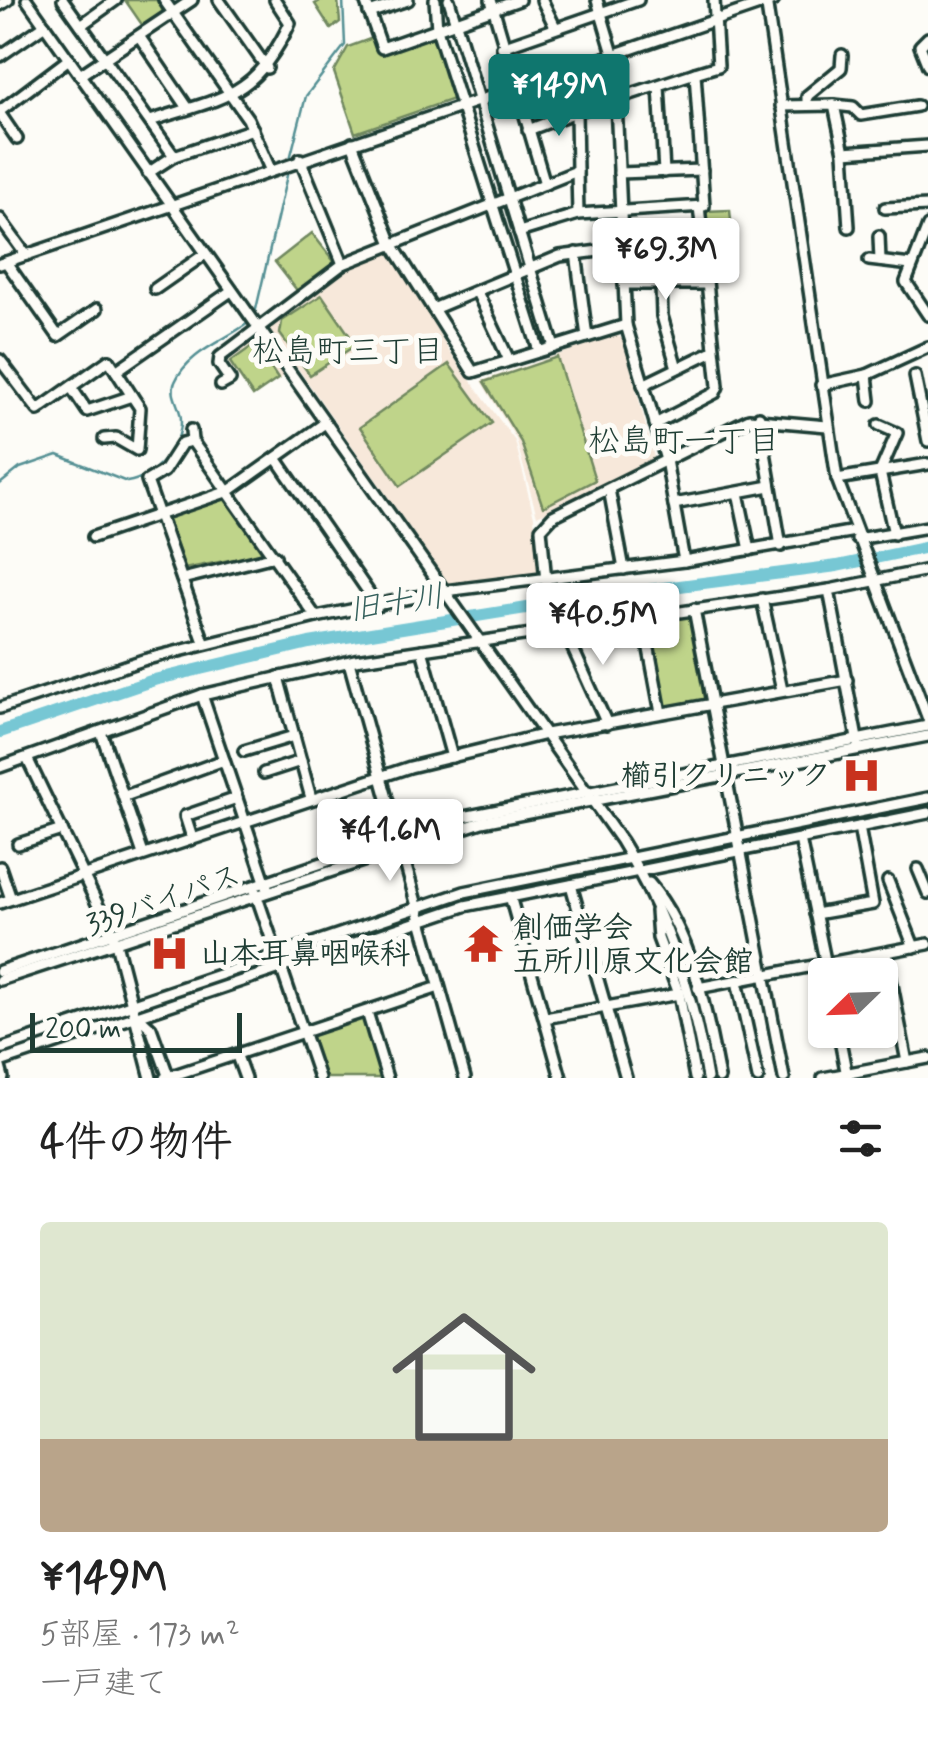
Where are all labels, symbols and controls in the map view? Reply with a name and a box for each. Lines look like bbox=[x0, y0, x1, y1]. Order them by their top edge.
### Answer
pin: ¥149M bbox=[489, 54, 629, 139]
text: ¥149M bbox=[510, 65, 608, 107]
pin: ¥69.3M bbox=[585, 218, 747, 303]
text: ¥69.3M bbox=[614, 229, 718, 271]
district label: 松島町三丁目 bbox=[252, 331, 444, 373]
district label: 松島町一丁目 bbox=[588, 421, 780, 463]
water label: 旧十川 bbox=[346, 576, 447, 632]
pin: ¥40.5M bbox=[522, 583, 684, 668]
text: ¥40.5M bbox=[548, 594, 658, 636]
hospital icon: 櫛引クリニック bbox=[840, 754, 882, 796]
place label: 櫛引クリニック bbox=[621, 757, 831, 796]
pin: ¥41.6M bbox=[309, 799, 471, 884]
text: ¥41.6M bbox=[339, 810, 441, 852]
street label: 339バイパス bbox=[81, 856, 246, 945]
place label: 創価学会 五所川原文化会館 bbox=[513, 909, 753, 982]
temple icon: 創価学会 五所川原文化会館 bbox=[462, 923, 504, 965]
hospital icon: 山本耳鼻咽喉科 bbox=[149, 932, 191, 974]
place label: 山本耳鼻咽喉科 bbox=[200, 935, 410, 974]
north arrow bbox=[808, 958, 898, 1048]
map controls bbox=[808, 958, 898, 1048]
scale bar bbox=[30, 1008, 242, 1052]
text: 200 m bbox=[45, 1012, 121, 1049]
icon: filters bbox=[833, 1111, 888, 1166]
text: 4件の物件 bbox=[40, 1116, 232, 1171]
icon: home bbox=[374, 1287, 554, 1467]
text: ¥149M bbox=[40, 1552, 167, 1607]
text: 5部屋 · 173 m² bbox=[40, 1614, 240, 1656]
text: 一戸建て bbox=[40, 1663, 168, 1705]

